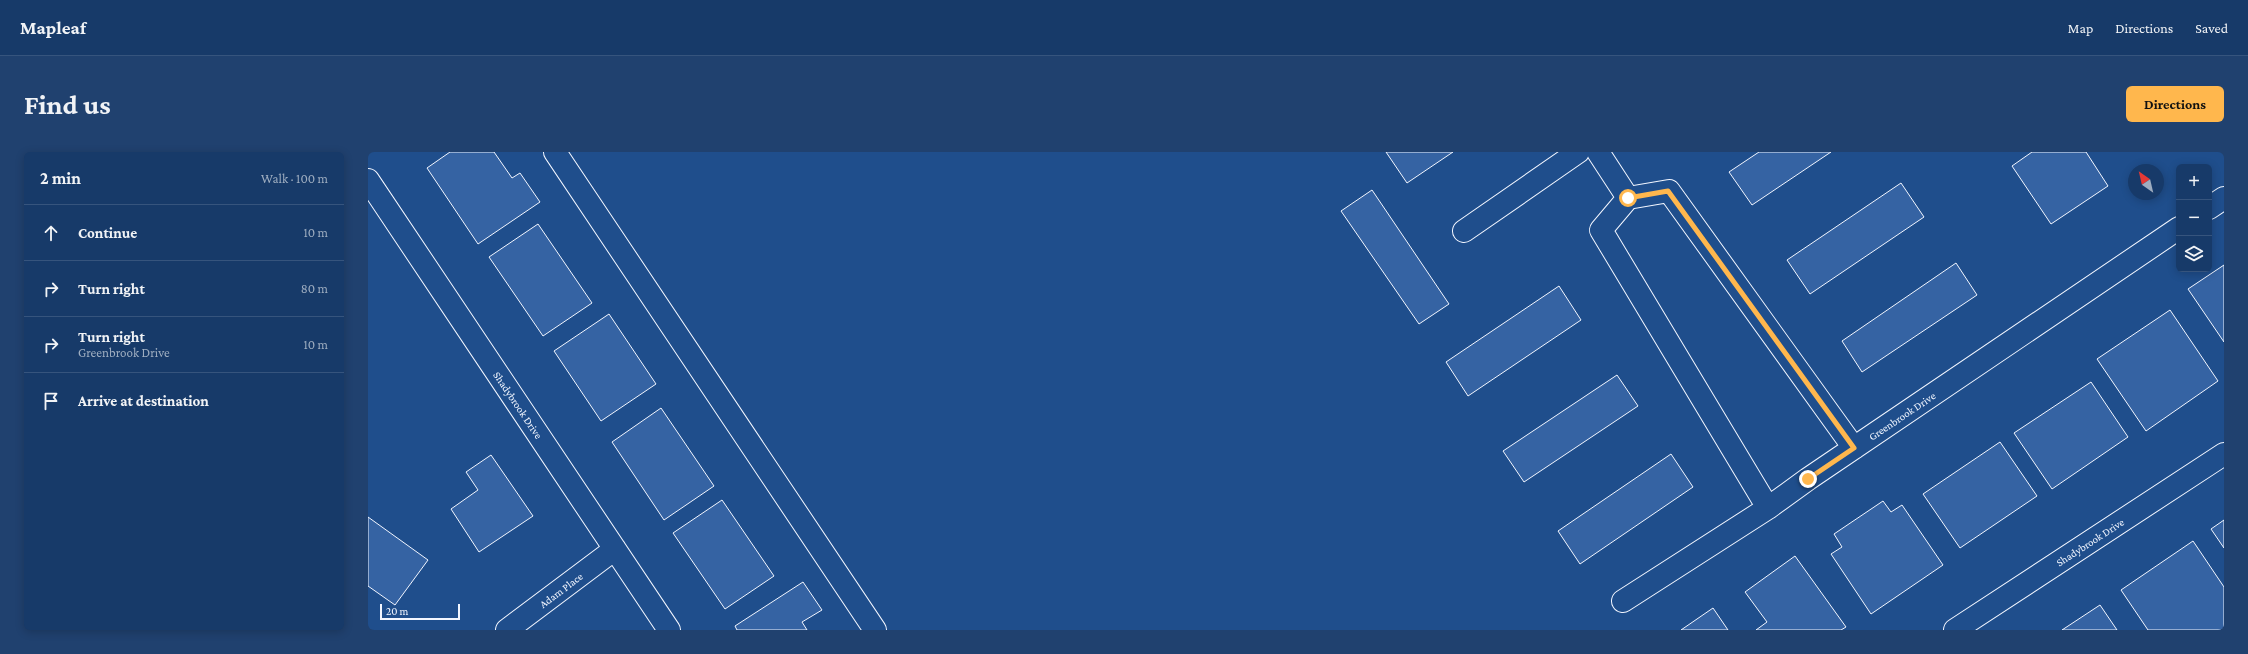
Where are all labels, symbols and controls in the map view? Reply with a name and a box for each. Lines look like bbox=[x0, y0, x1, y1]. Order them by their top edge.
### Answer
text: Mapleaf bbox=[20, 17, 86, 38]
text: Map bbox=[2068, 20, 2093, 36]
text: Directions bbox=[2115, 20, 2173, 36]
text: Saved bbox=[2195, 20, 2228, 36]
button: Directions bbox=[2126, 86, 2224, 122]
text: Find us bbox=[24, 89, 111, 120]
north arrow bbox=[2128, 164, 2164, 200]
map controls bbox=[2176, 164, 2212, 272]
button: + bbox=[2176, 164, 2212, 200]
text: 2 min bbox=[40, 169, 81, 188]
text: Walk · 100 m bbox=[261, 171, 328, 186]
route start bbox=[1619, 189, 1637, 207]
button: − bbox=[2176, 200, 2212, 236]
icon: ahead bbox=[40, 222, 62, 244]
text: Continue bbox=[78, 225, 137, 241]
text: 10 m bbox=[303, 225, 328, 240]
button: layers bbox=[2176, 236, 2212, 272]
icon: right bbox=[40, 278, 62, 300]
text: Turn right bbox=[78, 281, 145, 297]
text: 80 m bbox=[301, 281, 328, 296]
text: Turn right bbox=[78, 329, 145, 345]
icon: right bbox=[40, 334, 62, 356]
text: 10 m bbox=[303, 337, 328, 352]
text: Greenbrook Drive bbox=[78, 345, 170, 360]
street label: Shadybrook Drive bbox=[490, 369, 545, 442]
street label: Greenbrook Drive bbox=[1866, 389, 1938, 443]
icon: arrive bbox=[40, 390, 62, 412]
text: Arrive at destination bbox=[78, 393, 209, 409]
route end bbox=[1799, 470, 1817, 488]
street label: Shadybrook Drive bbox=[2054, 516, 2127, 569]
street label: Adam Place bbox=[537, 570, 585, 610]
scale bar bbox=[380, 602, 460, 621]
text: 20 m bbox=[386, 605, 408, 617]

